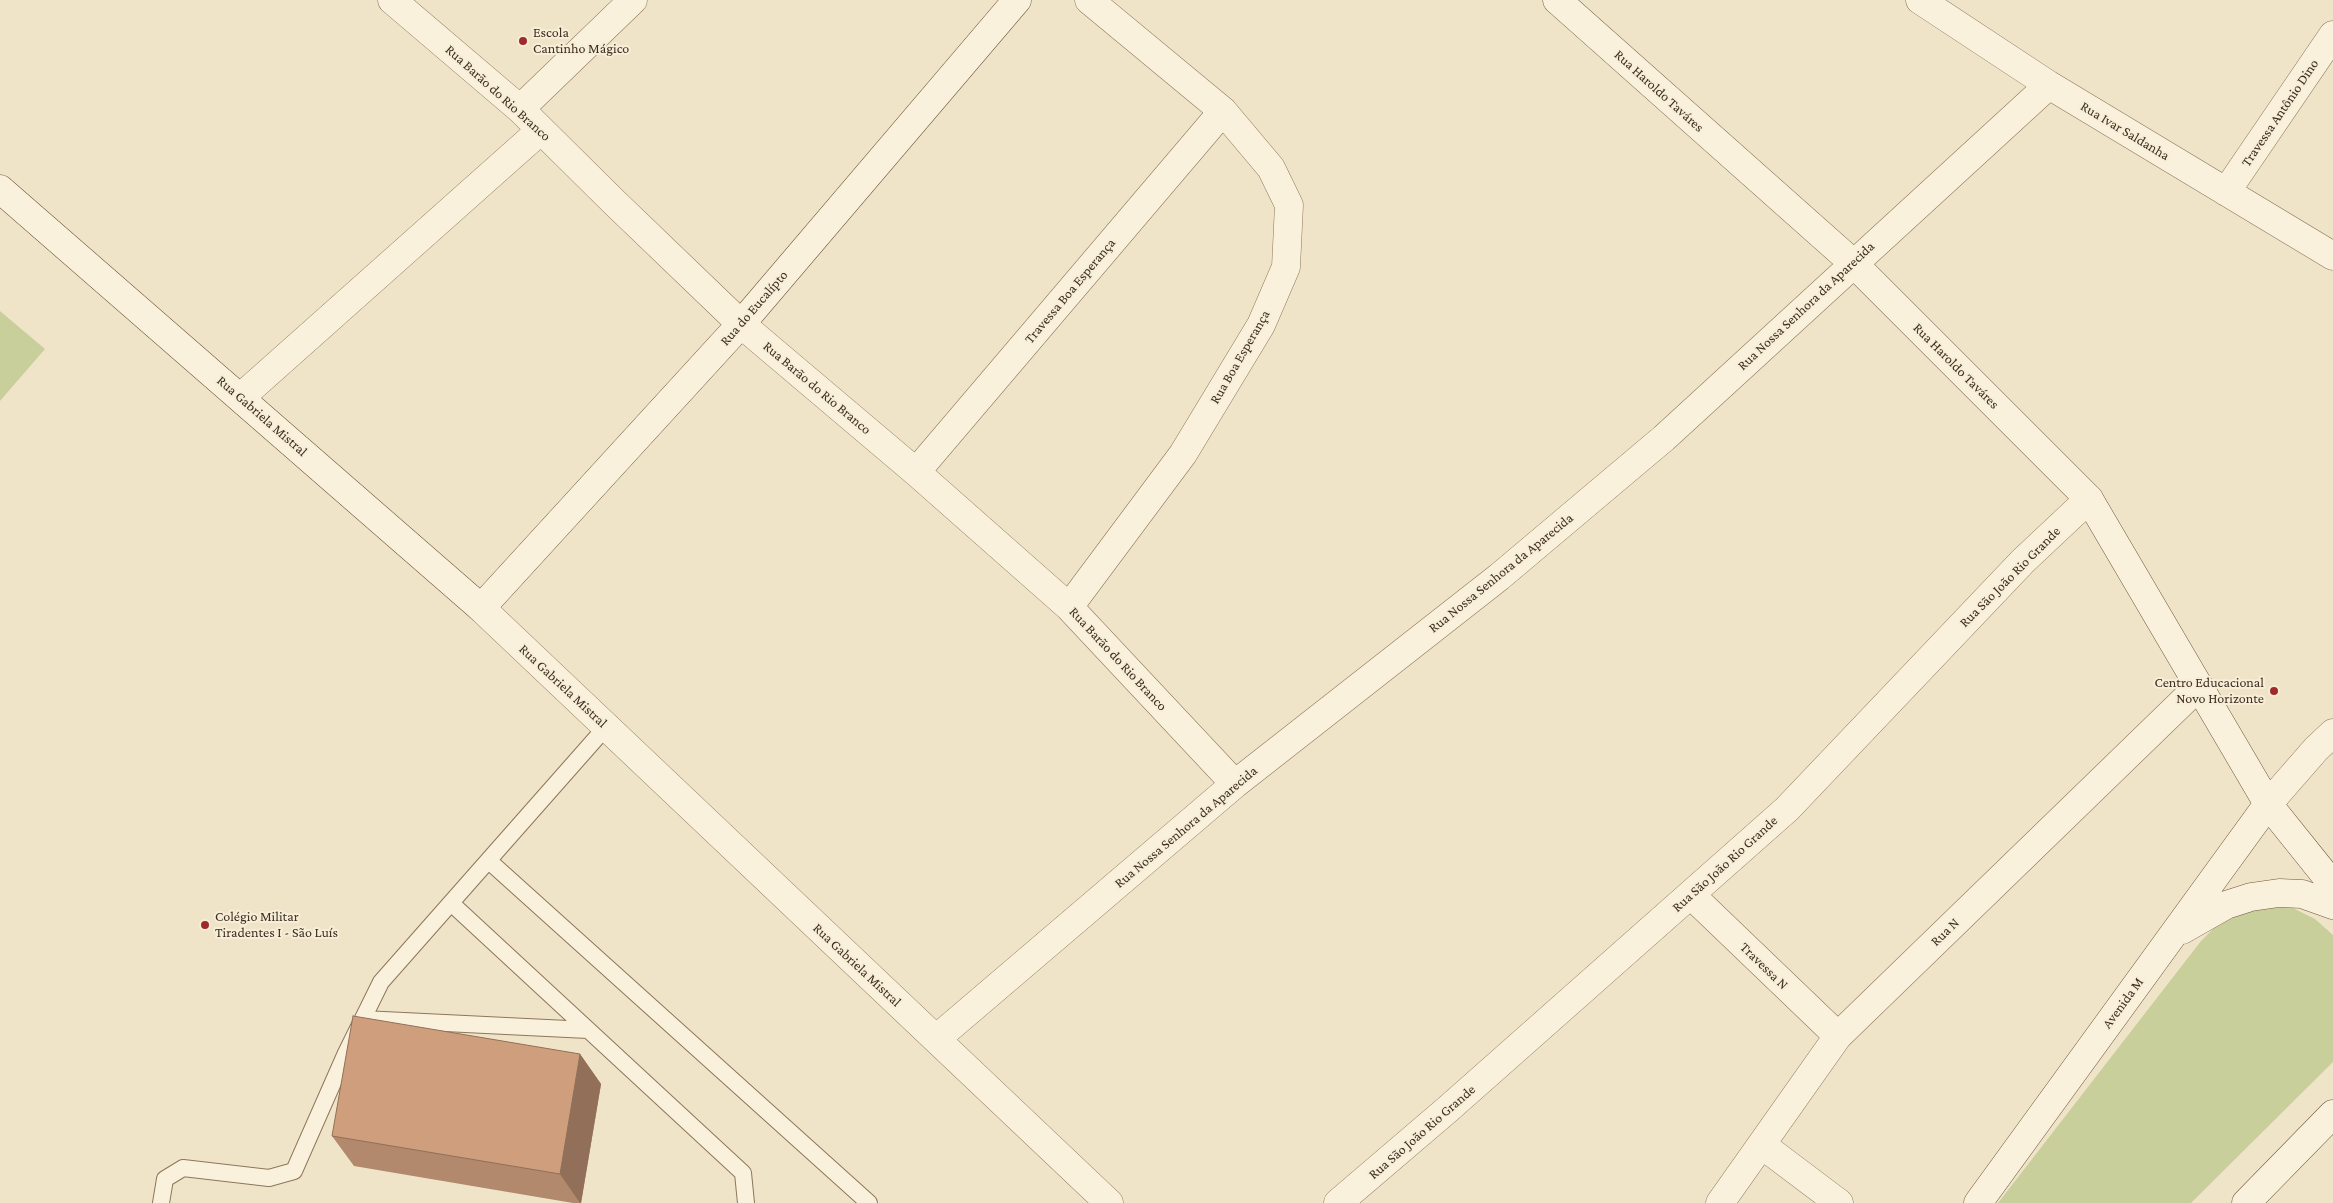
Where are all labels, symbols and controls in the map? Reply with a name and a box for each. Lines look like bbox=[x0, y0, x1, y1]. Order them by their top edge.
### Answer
place label: Escola Cantinho Mágico bbox=[533, 25, 629, 58]
marker: Escola Cantinho Mágico bbox=[517, 35, 529, 47]
street label: Rua Barão do Rio Branco bbox=[442, 41, 554, 145]
street label: Rua Haroldo Taváres bbox=[1611, 46, 1707, 136]
street label: Travessa Antônio Dino bbox=[2238, 56, 2322, 170]
street label: Rua Ivar Saldanha bbox=[2077, 98, 2173, 164]
street label: Travessa Boa Esperança bbox=[1021, 235, 1119, 347]
street label: Rua Nossa Senhora da Aparecida bbox=[1734, 238, 1878, 374]
street label: Rua do Eucalípto bbox=[717, 267, 791, 349]
street label: Rua Boa Esperança bbox=[1206, 307, 1274, 407]
street label: Rua Haroldo Taváres bbox=[1909, 319, 2003, 413]
street label: Rua Barão do Rio Branco bbox=[760, 338, 874, 438]
street label: Rua Gabriela Mistral bbox=[213, 372, 311, 460]
street label: Rua Nossa Senhora da Aparecida bbox=[1425, 509, 1577, 637]
street label: Rua São João Rio Grande bbox=[1956, 523, 2064, 631]
street label: Rua Barão do Rio Branco bbox=[1065, 604, 1171, 714]
street label: Rua Gabriela Mistral bbox=[515, 641, 611, 731]
place label: Centro Educacional Novo Horizonte bbox=[2154, 675, 2264, 708]
marker: Centro Educacional Novo Horizonte bbox=[2268, 685, 2280, 697]
street label: Rua Nossa Senhora da Aparecida bbox=[1111, 762, 1261, 892]
street label: Rua São João Rio Grande bbox=[1669, 812, 1781, 916]
place label: Colégio Militar Tiradentes I - São Luís bbox=[215, 909, 338, 942]
street label: Rua N bbox=[1927, 914, 1963, 950]
marker: Colégio Militar Tiradentes I - São Luís bbox=[199, 919, 211, 931]
street label: Rua Gabriela Mistral bbox=[809, 920, 905, 1010]
street label: Travessa N bbox=[1736, 939, 1792, 993]
street label: Avenida M bbox=[2099, 974, 2147, 1032]
street label: Rua São João Rio Grande bbox=[1365, 1081, 1479, 1183]

